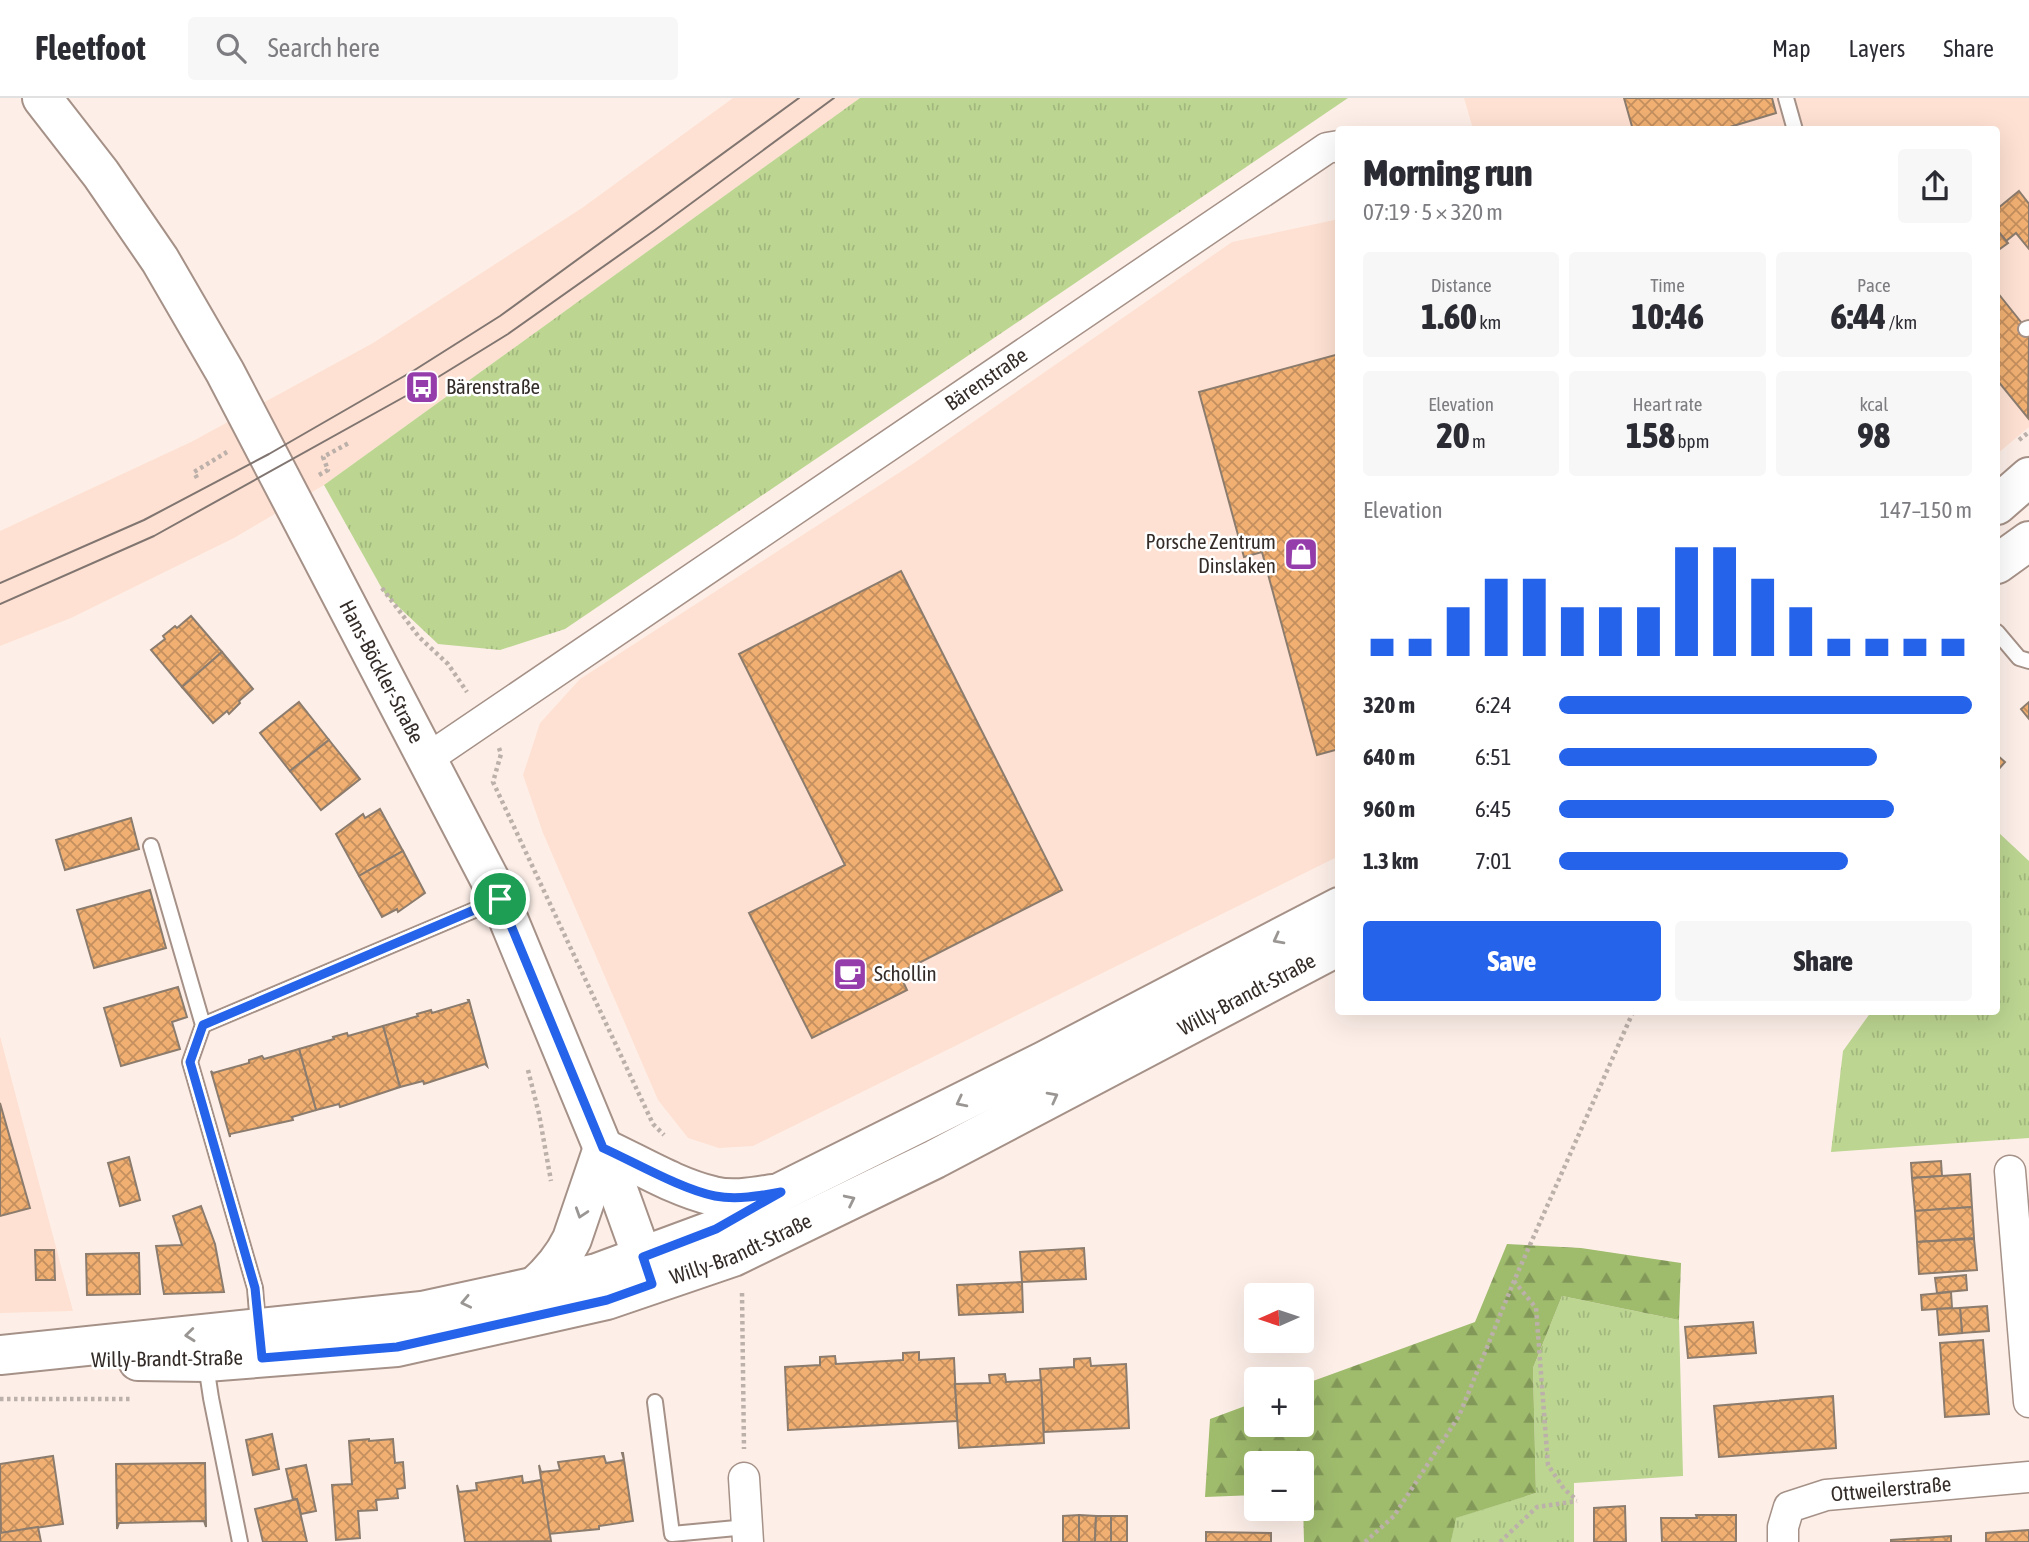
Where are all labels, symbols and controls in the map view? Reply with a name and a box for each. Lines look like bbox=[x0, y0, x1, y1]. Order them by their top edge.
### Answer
search box bbox=[188, 17, 678, 80]
text: Fleetfoot bbox=[35, 29, 146, 67]
icon: search bbox=[212, 29, 250, 67]
text: Search here bbox=[268, 33, 380, 63]
text: Map bbox=[1772, 35, 1811, 62]
text: Layers bbox=[1849, 35, 1905, 62]
text: Share bbox=[1943, 35, 1994, 62]
button: share bbox=[1898, 149, 1972, 223]
text: Morning run bbox=[1363, 151, 1533, 194]
text: 07:19 · 5 × 320 m bbox=[1363, 199, 1503, 225]
text: Distance bbox=[1431, 274, 1492, 296]
text: Time bbox=[1650, 274, 1685, 296]
text: Pace bbox=[1857, 274, 1891, 296]
text: 1.60 bbox=[1421, 296, 1477, 336]
text: 10:46 bbox=[1631, 296, 1704, 336]
text: 6:44 bbox=[1830, 296, 1886, 336]
text: km bbox=[1477, 311, 1501, 333]
text: /km bbox=[1886, 311, 1917, 333]
street label: Bärenstraße bbox=[940, 342, 1031, 415]
bus stop icon: Bärenstraße bbox=[403, 368, 441, 406]
place label: Bärenstraße bbox=[446, 374, 540, 398]
text: Elevation bbox=[1428, 393, 1494, 415]
text: Heart rate bbox=[1633, 393, 1702, 415]
text: kcal bbox=[1859, 393, 1888, 415]
text: 20 bbox=[1437, 415, 1469, 455]
text: 158 bbox=[1626, 415, 1675, 455]
text: 98 bbox=[1857, 415, 1890, 455]
text: m bbox=[1469, 430, 1486, 452]
text: bpm bbox=[1675, 430, 1709, 452]
text: Elevation bbox=[1363, 497, 1443, 523]
text: 147–150 m bbox=[1879, 497, 1972, 523]
place label: Porsche Zentrum Dinslaken bbox=[1145, 529, 1276, 577]
shop icon: Porsche Zentrum Dinslaken bbox=[1282, 535, 1320, 573]
street label: Hans-Böckler-Straße bbox=[335, 596, 429, 747]
text: 320 m bbox=[1363, 692, 1415, 718]
text: 6:24 bbox=[1475, 692, 1512, 718]
text: 640 m bbox=[1363, 744, 1415, 770]
text: 6:51 bbox=[1475, 744, 1512, 770]
text: 960 m bbox=[1363, 796, 1415, 822]
text: 6:45 bbox=[1475, 796, 1512, 822]
text: 1.3 km bbox=[1363, 848, 1419, 874]
text: 7:01 bbox=[1475, 848, 1512, 874]
pin bbox=[470, 869, 530, 929]
icon: arrive bbox=[481, 880, 519, 918]
button: Save bbox=[1363, 921, 1661, 1001]
button: Share bbox=[1675, 921, 1972, 1001]
one-way arrow bbox=[1273, 931, 1285, 944]
street label: Willy-Brandt-Straße bbox=[1174, 948, 1319, 1040]
cafe icon: Schollin bbox=[831, 955, 869, 993]
place label: Schollin bbox=[874, 961, 937, 985]
one-way arrow bbox=[1046, 1092, 1058, 1105]
one-way arrow bbox=[956, 1094, 968, 1108]
one-way arrow bbox=[843, 1195, 855, 1209]
one-way arrow bbox=[575, 1207, 590, 1219]
street label: Willy-Brandt-Straße bbox=[667, 1208, 815, 1289]
north arrow bbox=[1244, 1283, 1314, 1353]
map controls bbox=[1244, 1283, 1314, 1521]
one-way arrow bbox=[460, 1293, 472, 1308]
one-way arrow bbox=[184, 1327, 195, 1342]
street label: Willy-Brandt-Straße bbox=[91, 1345, 243, 1371]
button: + bbox=[1244, 1367, 1314, 1437]
button: − bbox=[1244, 1451, 1314, 1521]
street label: Ottweilerstraße bbox=[1830, 1471, 1952, 1506]

